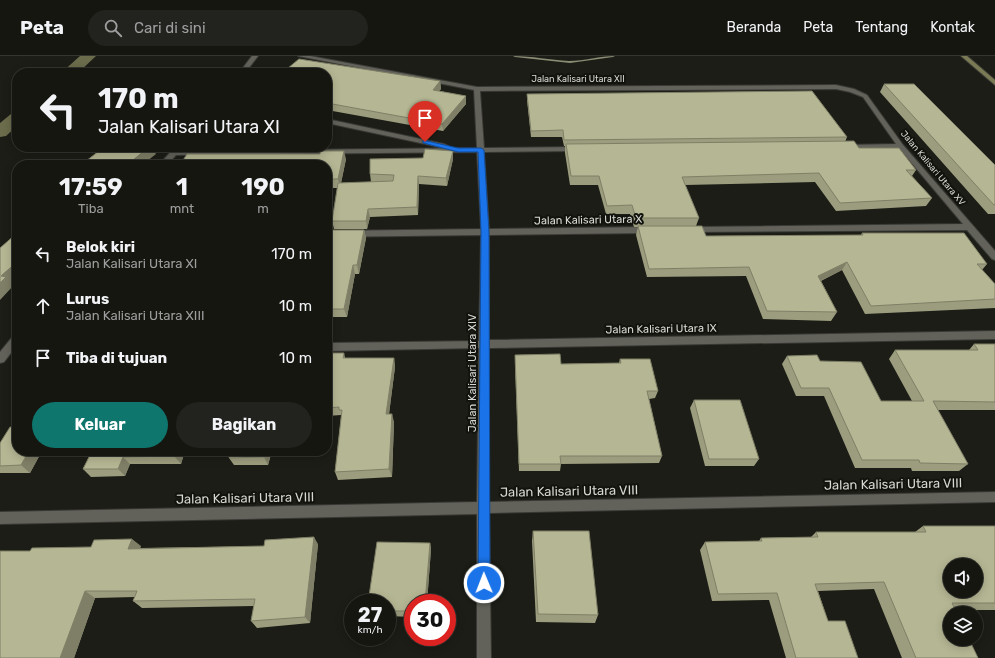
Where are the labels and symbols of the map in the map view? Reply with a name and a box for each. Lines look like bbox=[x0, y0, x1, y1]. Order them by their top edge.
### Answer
street label: Jalan Kalisari Utara XII bbox=[531, 74, 625, 84]
pin bbox=[408, 101, 442, 142]
street label: Jalan Kalisari Utara XV bbox=[899, 129, 967, 207]
street label: Jalan Kalisari Utara X bbox=[534, 213, 642, 227]
street label: Jalan Kalisari Utara XIV bbox=[466, 314, 479, 432]
street label: Jalan Kalisari Utara IX bbox=[605, 322, 717, 336]
street label: Jalan Kalisari Utara VIII bbox=[824, 475, 962, 493]
street label: Jalan Kalisari Utara VIII bbox=[500, 482, 638, 500]
street label: Jalan Kalisari Utara VIII bbox=[176, 489, 314, 507]
position arrow bbox=[463, 562, 505, 604]
speed limit sign: 30 bbox=[404, 594, 456, 646]

